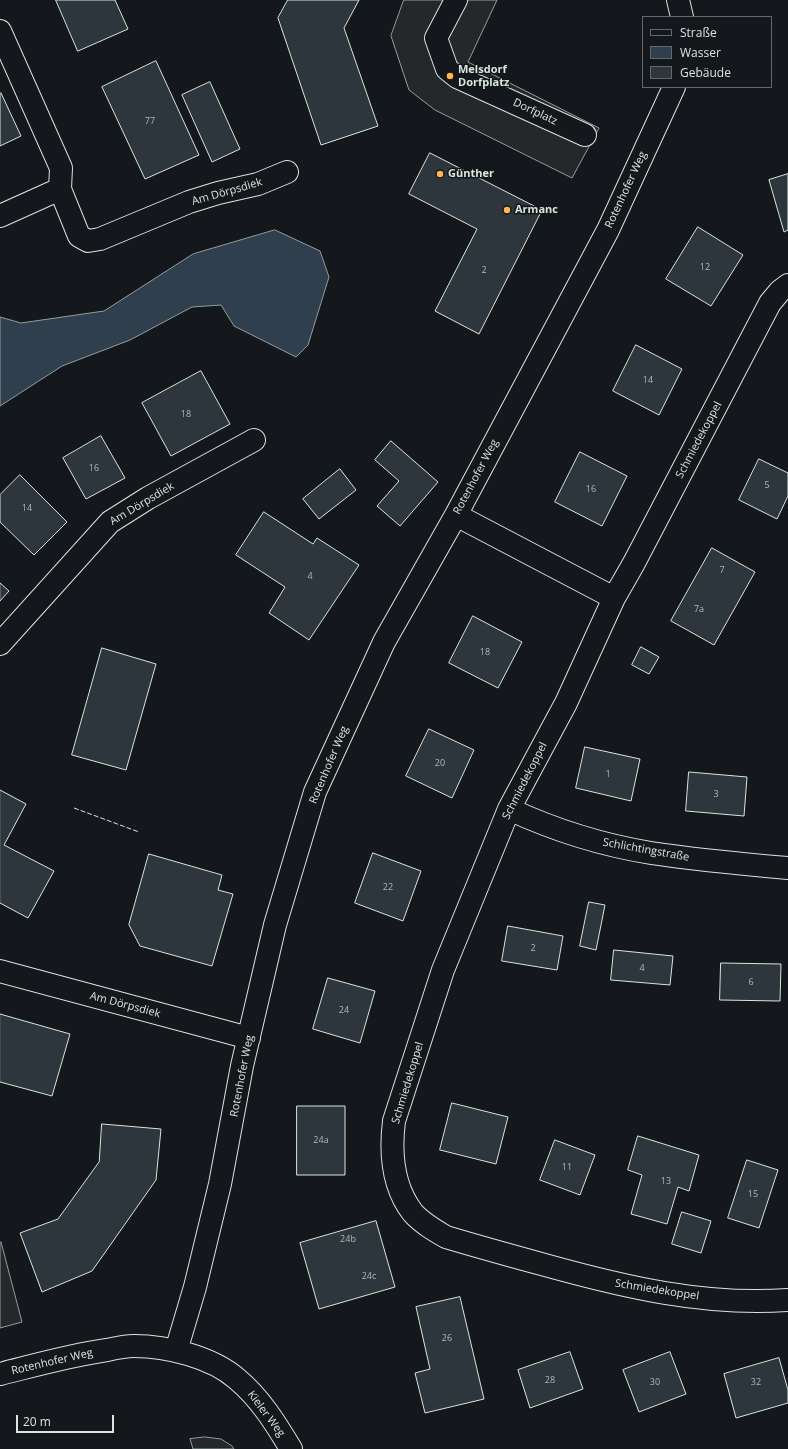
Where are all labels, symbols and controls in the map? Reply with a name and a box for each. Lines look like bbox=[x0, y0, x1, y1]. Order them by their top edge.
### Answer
legend bbox=[642, 16, 772, 88]
text: Straße bbox=[680, 24, 717, 41]
text: Wasser bbox=[680, 44, 721, 61]
place label: Melsdorf Dorfplatz bbox=[458, 63, 509, 89]
text: Gebäude bbox=[680, 64, 731, 81]
marker: Melsdorf Dorfplatz bbox=[445, 71, 455, 81]
street label: Dorfplatz bbox=[511, 96, 559, 128]
house number: 77 bbox=[145, 116, 155, 126]
street label: Rotenhofer Weg bbox=[602, 150, 650, 230]
place label: Günther bbox=[448, 167, 494, 181]
marker: Günther bbox=[435, 169, 445, 179]
street label: Am Dörpsdiek bbox=[190, 176, 264, 208]
place label: Armanc bbox=[515, 203, 558, 217]
marker: Armanc bbox=[502, 205, 512, 215]
house number: 12 bbox=[700, 262, 710, 272]
house number: 2 bbox=[481, 265, 487, 275]
house number: 14 bbox=[643, 375, 653, 385]
street label: Schmiedekoppel bbox=[673, 399, 725, 481]
house number: 18 bbox=[181, 409, 191, 419]
street label: Rotenhofer Weg bbox=[451, 437, 501, 517]
house number: 16 bbox=[89, 463, 99, 473]
street label: Am Dörpsdiek bbox=[108, 480, 176, 528]
house number: 5 bbox=[764, 480, 770, 490]
house number: 16 bbox=[586, 484, 596, 494]
house number: 14 bbox=[22, 503, 32, 513]
house number: 7 bbox=[719, 565, 725, 575]
house number: 4 bbox=[307, 571, 313, 581]
house number: 7a bbox=[694, 604, 704, 614]
house number: 18 bbox=[480, 647, 490, 657]
street label: Rotenhofer Weg bbox=[307, 724, 351, 806]
street label: Schmiedekoppel bbox=[500, 740, 550, 822]
house number: 20 bbox=[435, 758, 445, 768]
house number: 1 bbox=[605, 769, 611, 779]
house number: 3 bbox=[713, 789, 719, 799]
street label: Schlichtingstraße bbox=[602, 836, 690, 864]
house number: 22 bbox=[383, 882, 393, 892]
house number: 2 bbox=[530, 943, 536, 953]
house number: 4 bbox=[639, 963, 645, 973]
house number: 6 bbox=[748, 977, 754, 987]
street label: Am Dörpsdiek bbox=[88, 989, 162, 1021]
house number: 24 bbox=[339, 1005, 349, 1015]
street label: Rotenhofer Weg bbox=[228, 1034, 256, 1118]
street label: Schmiedekoppel bbox=[389, 1040, 427, 1126]
house number: 24a bbox=[313, 1135, 329, 1145]
house number: 11 bbox=[562, 1162, 572, 1172]
house number: 13 bbox=[661, 1176, 671, 1186]
house number: 15 bbox=[748, 1189, 758, 1199]
house number: 24b bbox=[340, 1234, 356, 1244]
house number: 24c bbox=[362, 1271, 376, 1281]
street label: Schmiedekoppel bbox=[614, 1277, 700, 1303]
house number: 26 bbox=[442, 1333, 452, 1343]
street label: Rotenhofer Weg bbox=[10, 1346, 94, 1378]
house number: 28 bbox=[545, 1375, 555, 1385]
house number: 30 bbox=[650, 1377, 660, 1387]
house number: 32 bbox=[751, 1377, 761, 1387]
street label: Kieler Weg bbox=[244, 1388, 288, 1440]
scale bar bbox=[18, 1407, 116, 1433]
text: 20 m bbox=[23, 1413, 51, 1430]

